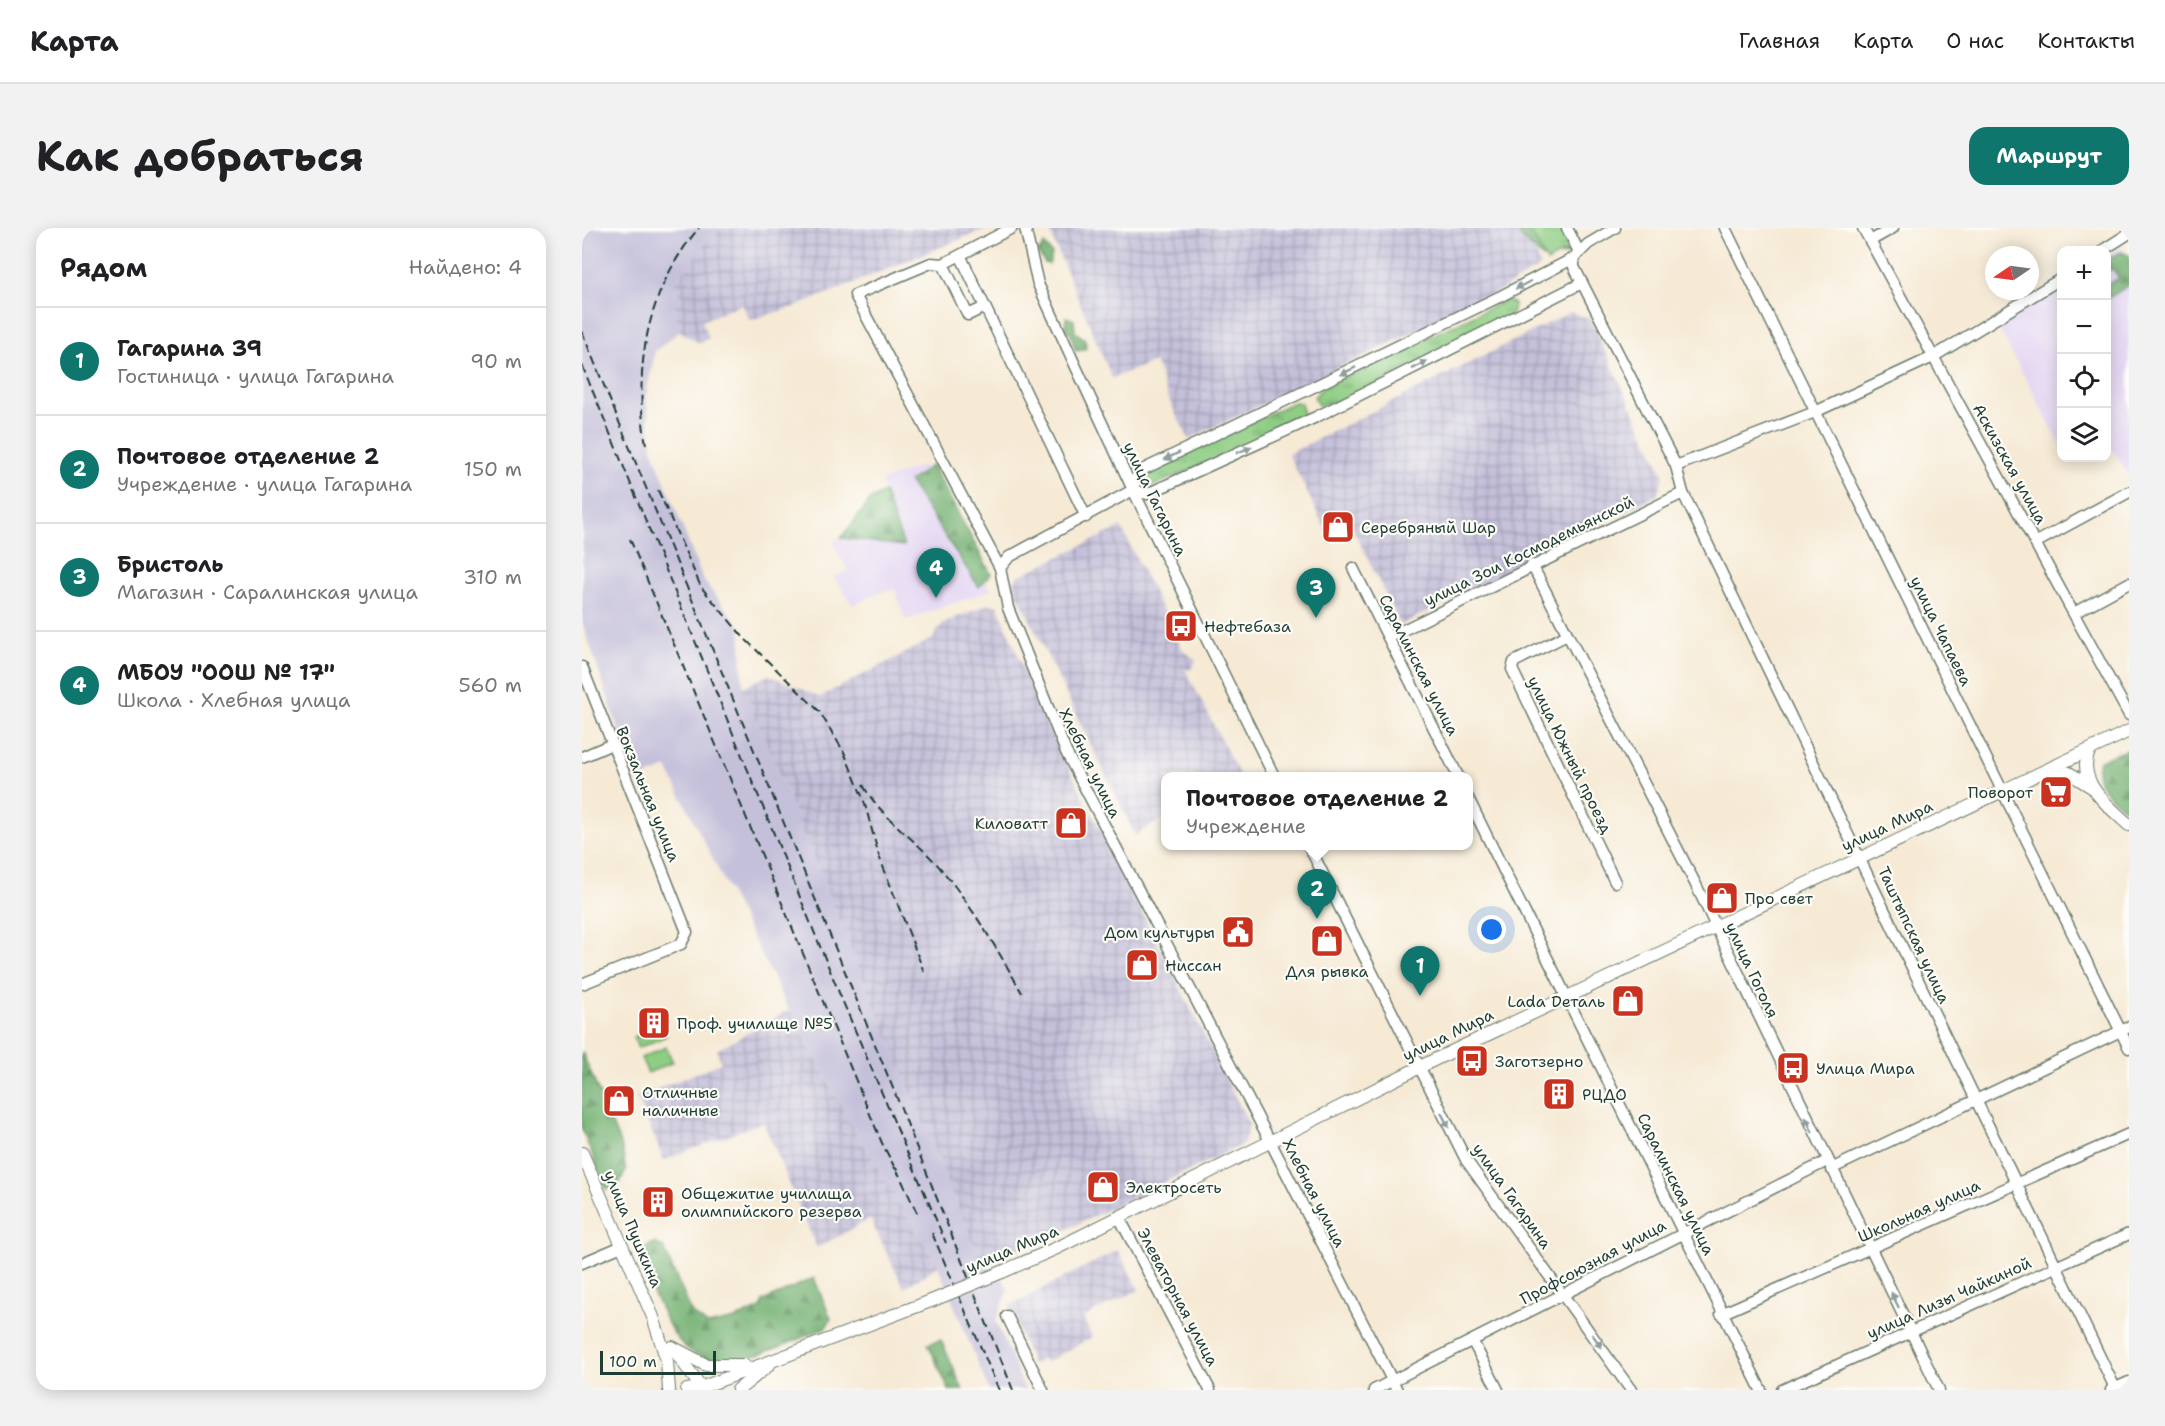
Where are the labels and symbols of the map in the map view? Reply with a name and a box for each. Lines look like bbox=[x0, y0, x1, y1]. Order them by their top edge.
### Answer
north arrow bbox=[1985, 246, 2039, 300]
one-way arrow bbox=[1514, 280, 1531, 290]
one-way arrow bbox=[1412, 360, 1429, 370]
one-way arrow bbox=[1339, 367, 1356, 376]
street label: Аскизская улица bbox=[1968, 400, 2052, 528]
street label: улица Гагарина bbox=[1118, 438, 1192, 560]
one-way arrow bbox=[1236, 445, 1254, 455]
one-way arrow bbox=[1163, 451, 1180, 460]
street label: улица Зои Космодемьянской bbox=[1421, 491, 1637, 611]
shop icon: Серебряный Шар bbox=[1320, 509, 1356, 545]
place label: Серебряный Шар bbox=[1361, 517, 1496, 538]
pin: 4 bbox=[916, 548, 956, 598]
pin: 3 bbox=[1296, 568, 1336, 618]
street label: улица Чапаева bbox=[1905, 573, 1977, 689]
street label: Саралинская улица bbox=[1374, 591, 1464, 739]
bus stop icon: Нефтебаза bbox=[1163, 608, 1199, 644]
place label: Нефтебаза bbox=[1204, 616, 1291, 637]
street label: улица Южный проезд bbox=[1523, 673, 1617, 837]
street label: Хлебная улица bbox=[1054, 705, 1126, 821]
street label: Вокзальная улица bbox=[611, 723, 685, 865]
supermarket icon: Поворот bbox=[2038, 774, 2074, 810]
place label: Поворот bbox=[1968, 782, 2034, 803]
street label: улица Мира bbox=[1838, 796, 1936, 856]
shop icon: Киловатт bbox=[1053, 805, 1089, 841]
place label: Киловатт bbox=[975, 813, 1049, 834]
street label: Таштыпская улица bbox=[1873, 863, 1955, 1007]
pin: 2 bbox=[1298, 870, 1336, 919]
shop icon: Про свет bbox=[1704, 880, 1740, 916]
place label: Про свет bbox=[1745, 888, 1814, 909]
public building icon: Дом культуры bbox=[1220, 914, 1256, 950]
your location bbox=[1477, 915, 1506, 944]
street label: улица Гоголя bbox=[1721, 919, 1783, 1021]
place label: Дом культуры bbox=[1104, 922, 1215, 943]
shop icon: Для рывка bbox=[1309, 923, 1345, 959]
pin: 1 bbox=[1400, 946, 1440, 996]
shop icon: Ниссан bbox=[1124, 947, 1160, 983]
place label: Ниссан bbox=[1165, 955, 1222, 976]
place label: Для рывка bbox=[1285, 961, 1369, 982]
shop icon: Lada Dеталь bbox=[1610, 983, 1646, 1019]
place label: Lada Dеталь bbox=[1507, 991, 1605, 1012]
street label: улица Мира bbox=[1399, 1004, 1497, 1066]
building icon: Проф. училище №5 bbox=[636, 1005, 672, 1041]
place label: Проф. училище №5 bbox=[677, 1013, 833, 1034]
bus stop icon: Заготзерно bbox=[1454, 1043, 1490, 1079]
bus stop icon: Улица Мира bbox=[1775, 1050, 1811, 1086]
place label: Заготзерно bbox=[1495, 1051, 1583, 1072]
place label: Улица Мира bbox=[1816, 1058, 1915, 1079]
building icon: РЦДО bbox=[1541, 1076, 1577, 1112]
place label: Отличные наличные bbox=[642, 1082, 719, 1121]
shop icon: Отличные наличные bbox=[601, 1083, 637, 1119]
place label: РЦДО bbox=[1582, 1084, 1627, 1105]
street label: Саралинская улица bbox=[1632, 1109, 1720, 1259]
one-way arrow bbox=[1440, 1111, 1450, 1128]
one-way arrow bbox=[1805, 1116, 1814, 1133]
street label: Хлебная улица bbox=[1278, 1135, 1351, 1251]
street label: улица Гагарина bbox=[1468, 1139, 1556, 1253]
street label: улица Пушкина bbox=[599, 1167, 667, 1291]
shop icon: Электросеть bbox=[1085, 1169, 1121, 1205]
street label: Школьная улица bbox=[1855, 1175, 1983, 1247]
place label: Электросеть bbox=[1126, 1177, 1222, 1198]
place label: Общежитие училища олимпийского резерва bbox=[681, 1183, 862, 1222]
building icon: Общежитие училища олимпийского резерва bbox=[640, 1184, 676, 1220]
street label: Профсоюзная улица bbox=[1516, 1215, 1670, 1309]
street label: улица Мира bbox=[963, 1220, 1062, 1278]
street label: Элеваторная улица bbox=[1133, 1224, 1223, 1370]
street label: улица Лизы Чайкиной bbox=[1863, 1252, 2035, 1344]
one-way arrow bbox=[1890, 1291, 1900, 1309]
one-way arrow bbox=[1591, 1333, 1603, 1349]
scale bar bbox=[600, 1348, 716, 1376]

